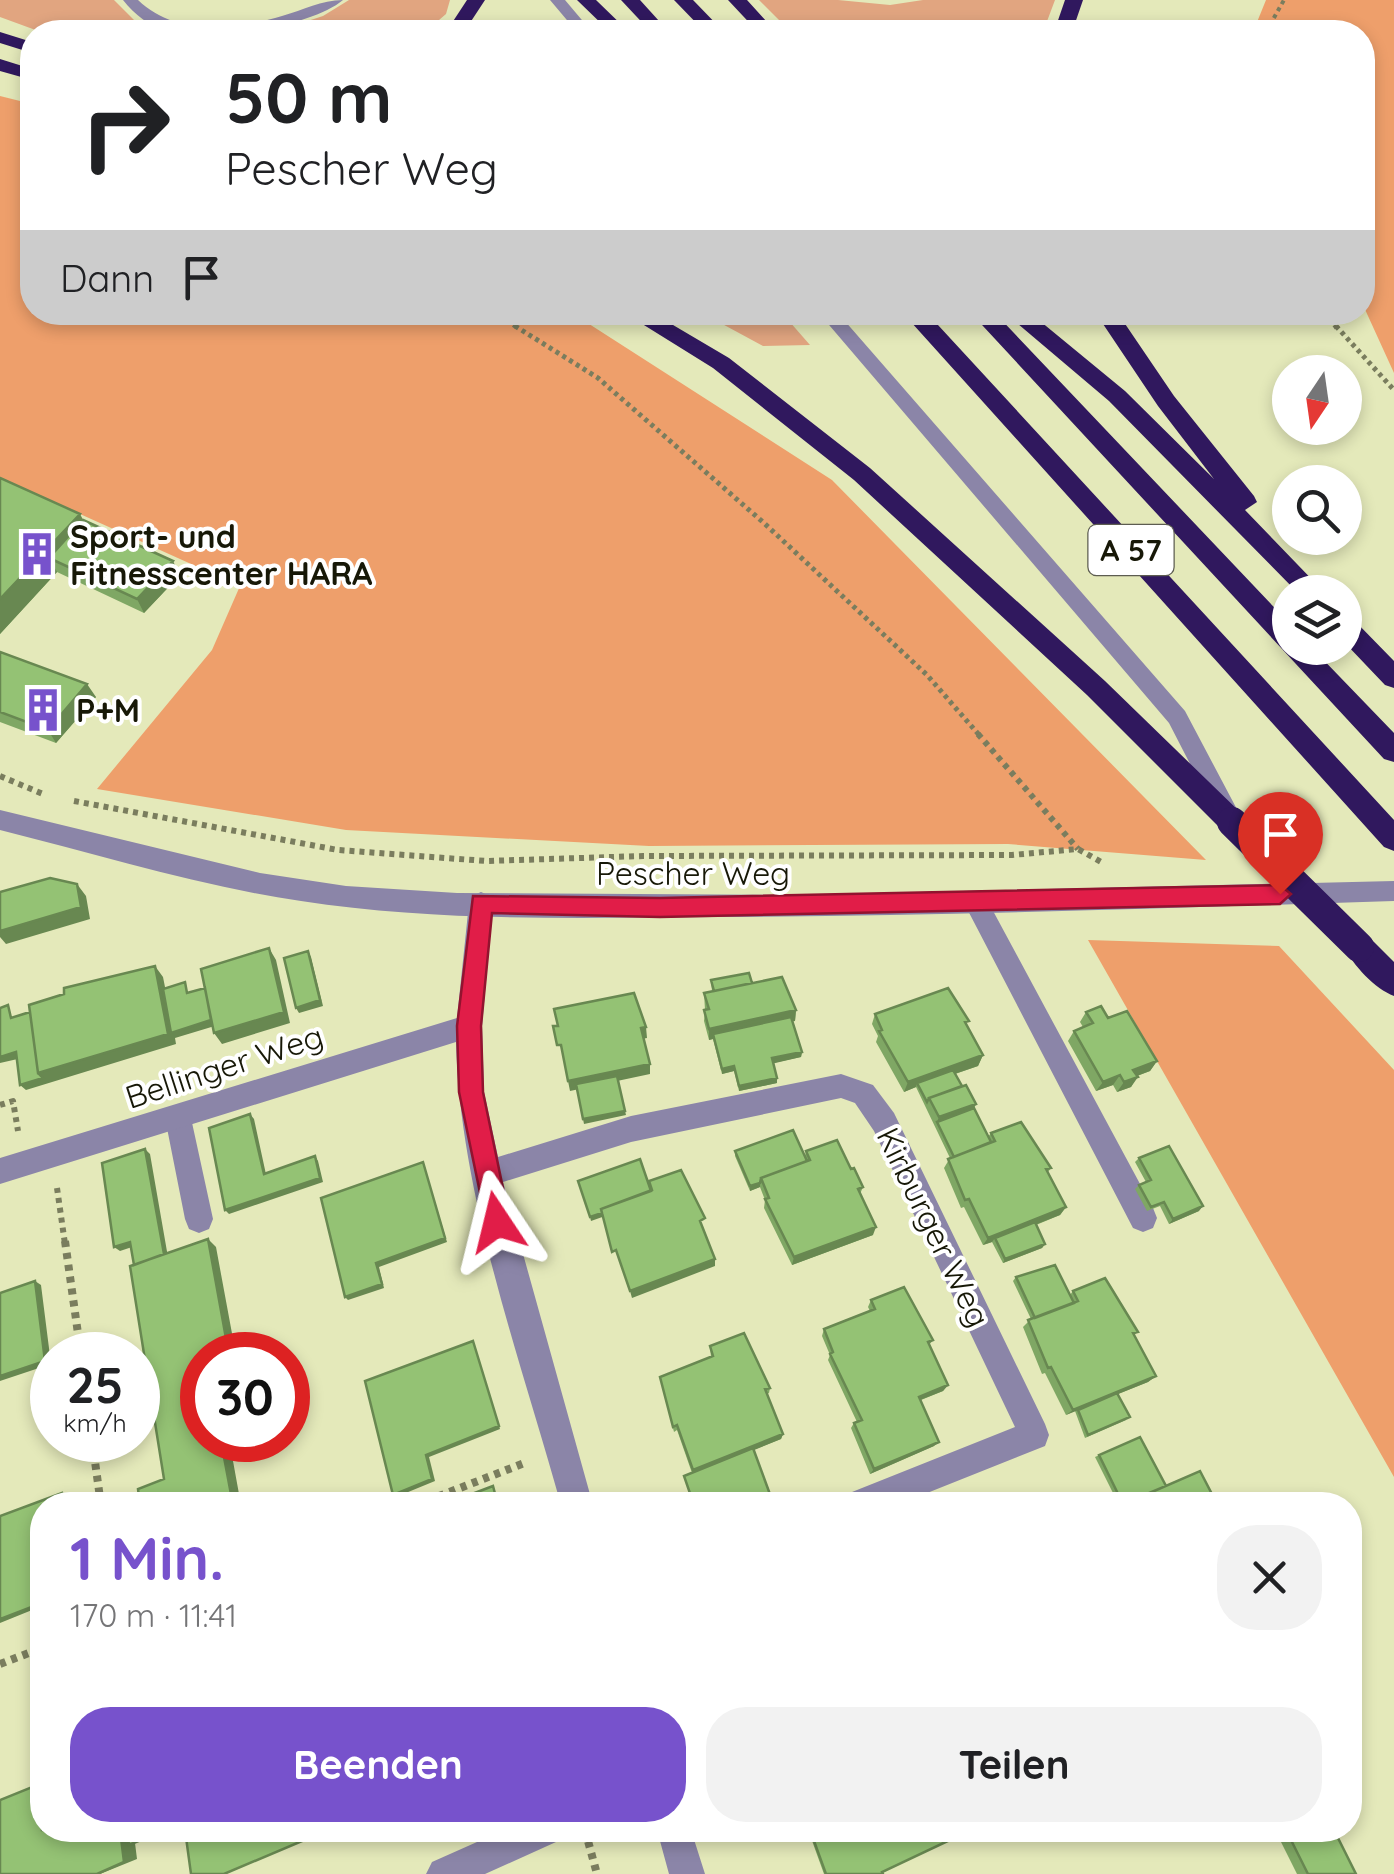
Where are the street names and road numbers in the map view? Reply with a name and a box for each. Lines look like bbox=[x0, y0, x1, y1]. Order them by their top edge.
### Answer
road number: A 57 bbox=[1088, 525, 1174, 575]
street label: Pescher Weg bbox=[596, 853, 790, 893]
street label: Bellinger Weg bbox=[120, 1015, 328, 1117]
street label: Kirburger Weg bbox=[868, 1121, 1000, 1333]

